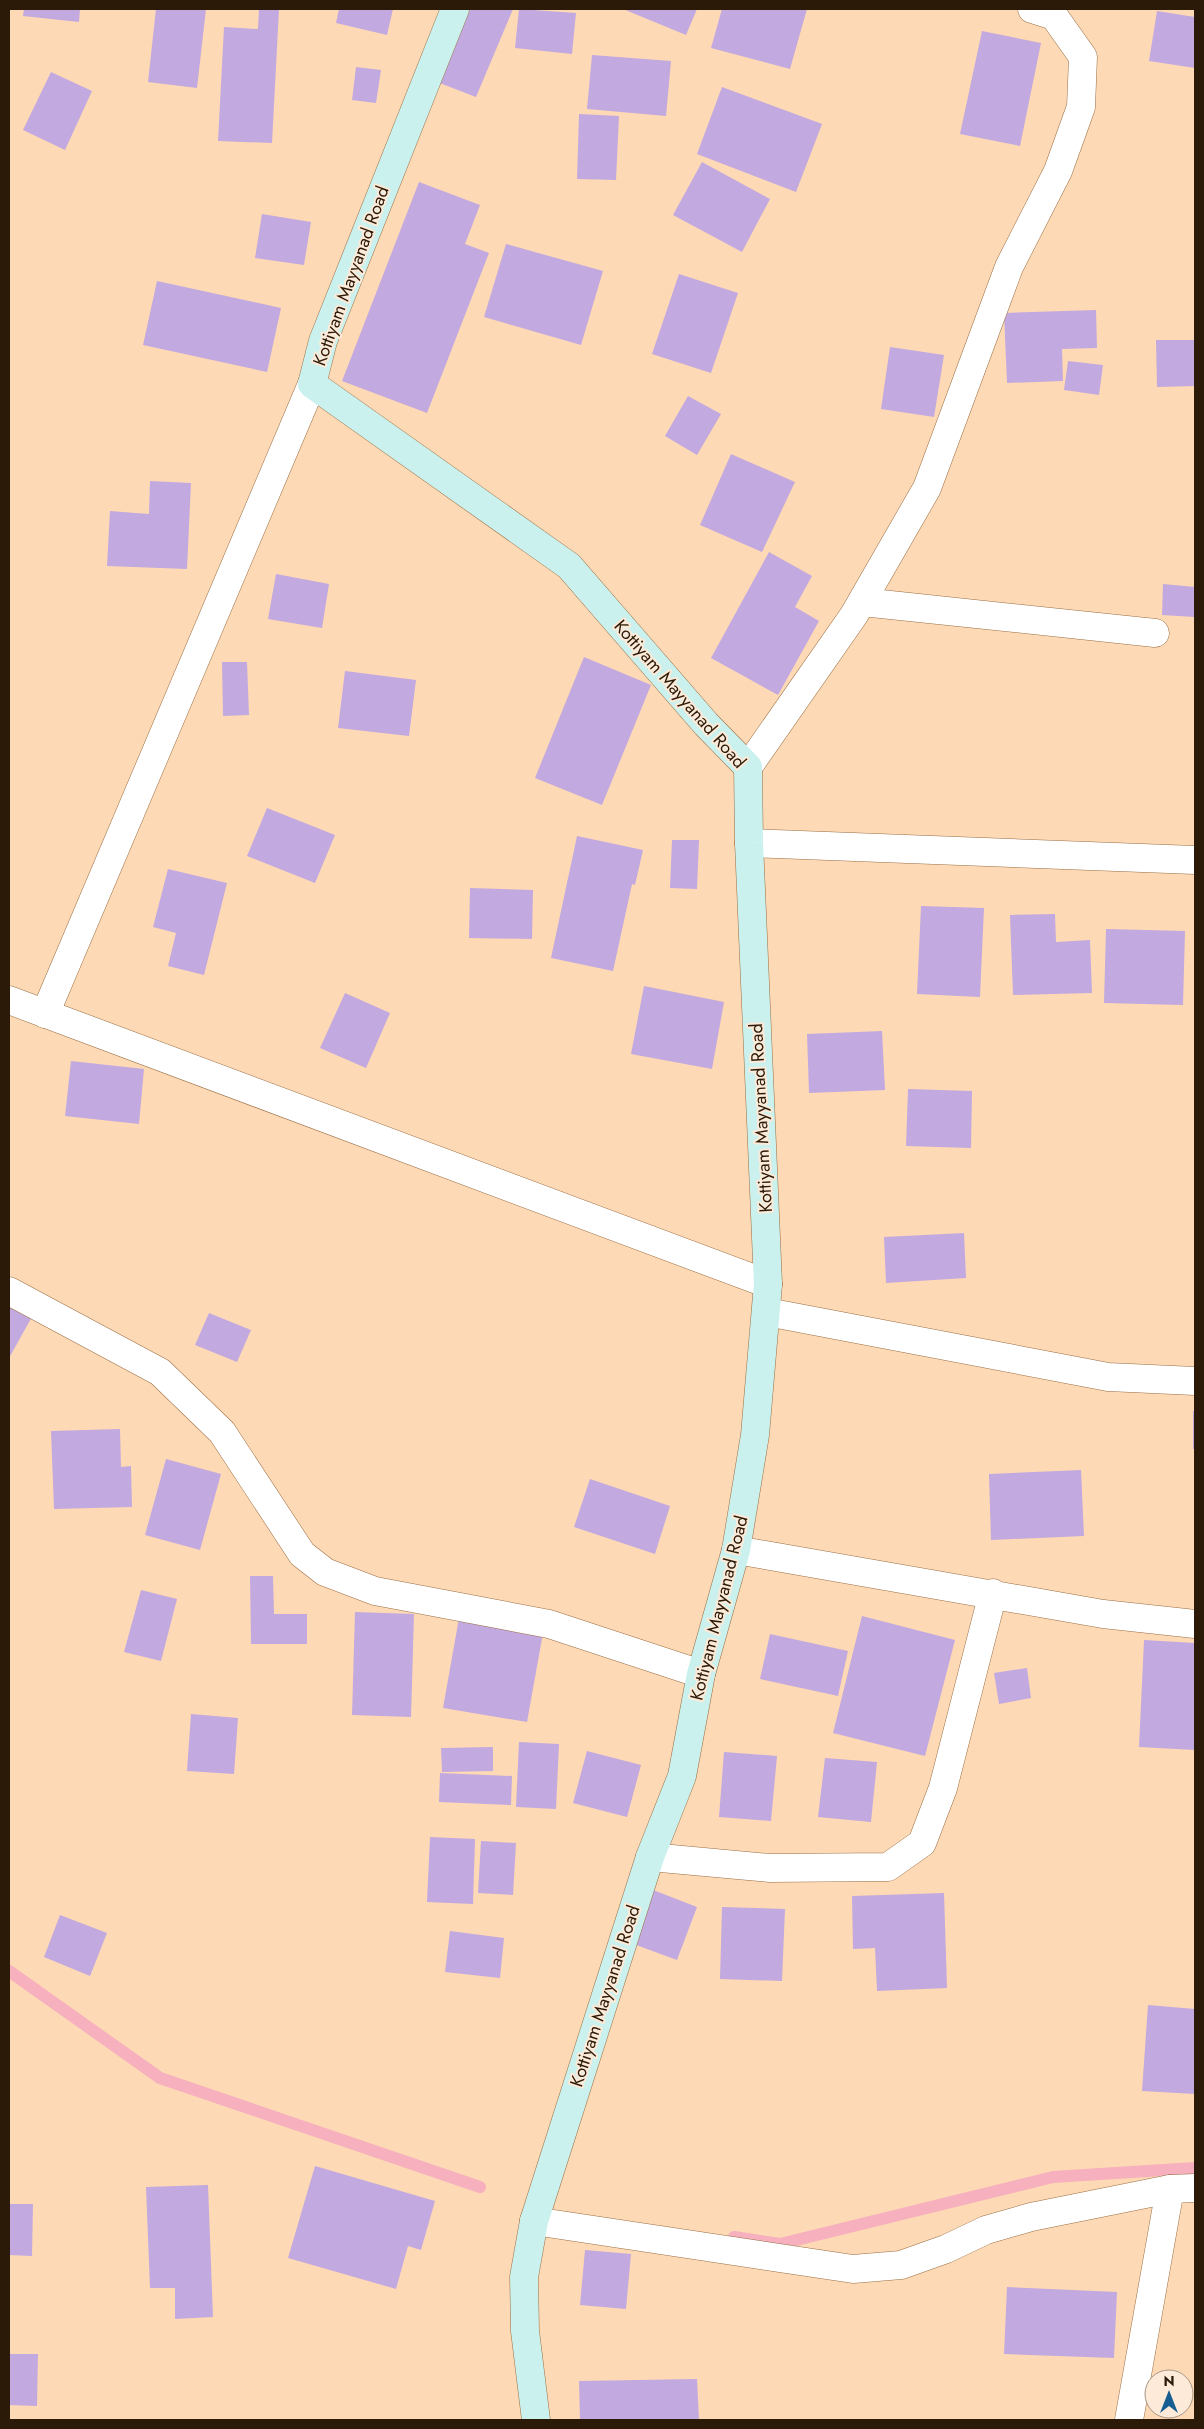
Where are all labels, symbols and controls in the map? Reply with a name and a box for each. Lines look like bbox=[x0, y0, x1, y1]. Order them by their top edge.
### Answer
street label: Kottiyam Mayyanad Road bbox=[306, 182, 396, 370]
street label: Kottiyam Mayyanad Road bbox=[608, 614, 752, 774]
street label: Kottiyam Mayyanad Road bbox=[743, 1023, 779, 1213]
street label: Kottiyam Mayyanad Road bbox=[683, 1513, 755, 1703]
street label: Kottiyam Mayyanad Road bbox=[563, 1902, 647, 2090]
north arrow bbox=[1144, 2369, 1194, 2419]
text: N bbox=[1163, 2371, 1175, 2391]

